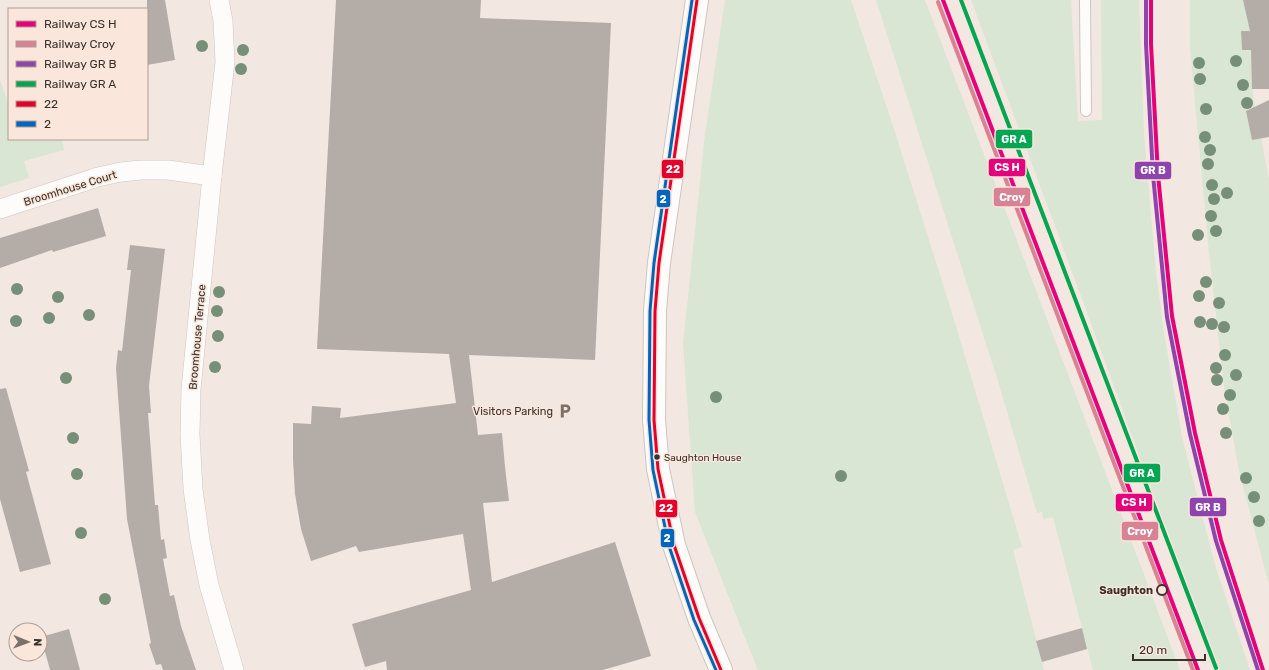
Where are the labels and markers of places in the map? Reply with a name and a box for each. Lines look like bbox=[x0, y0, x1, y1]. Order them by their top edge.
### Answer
parking icon: Visitors Parking bbox=[556, 402, 574, 420]
place label: Visitors Parking bbox=[473, 405, 553, 418]
marker: Saughton House bbox=[652, 452, 662, 462]
place label: Saughton House bbox=[664, 452, 742, 464]
place label: Saughton bbox=[1099, 584, 1153, 597]
marker: Saughton bbox=[1156, 584, 1168, 596]

